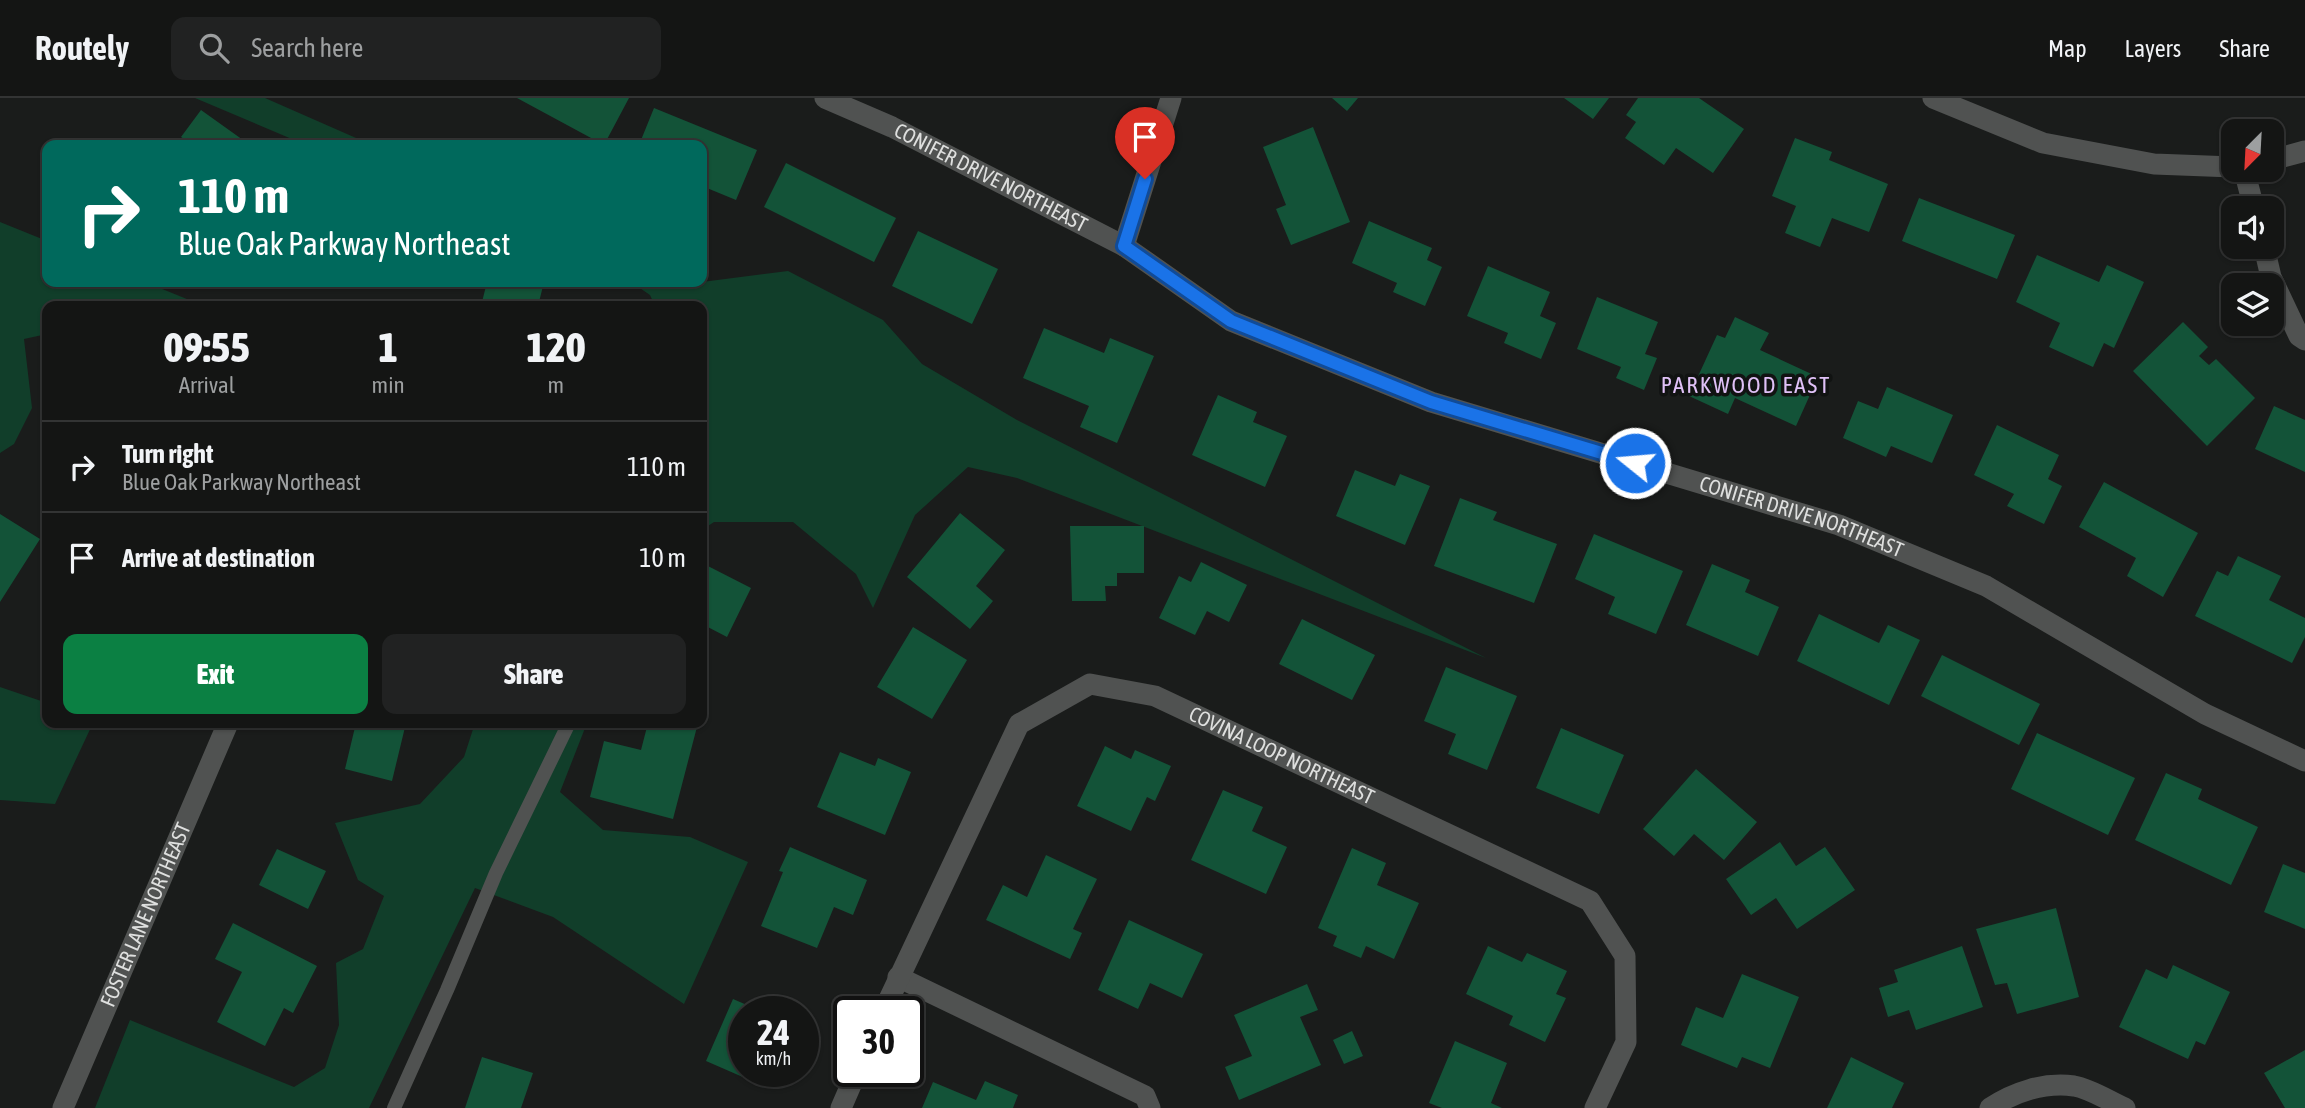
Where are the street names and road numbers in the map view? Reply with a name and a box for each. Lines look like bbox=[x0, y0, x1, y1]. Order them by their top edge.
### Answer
street label: CONIFER DRIVE NORTHEAST bbox=[891, 117, 1092, 236]
street label: CONIFER DRIVE NORTHEAST bbox=[1697, 471, 1907, 561]
street label: COVINA LOOP NORTHEAST bbox=[1186, 701, 1378, 809]
street label: FOSTER LANE NORTHEAST bbox=[95, 819, 195, 1010]

